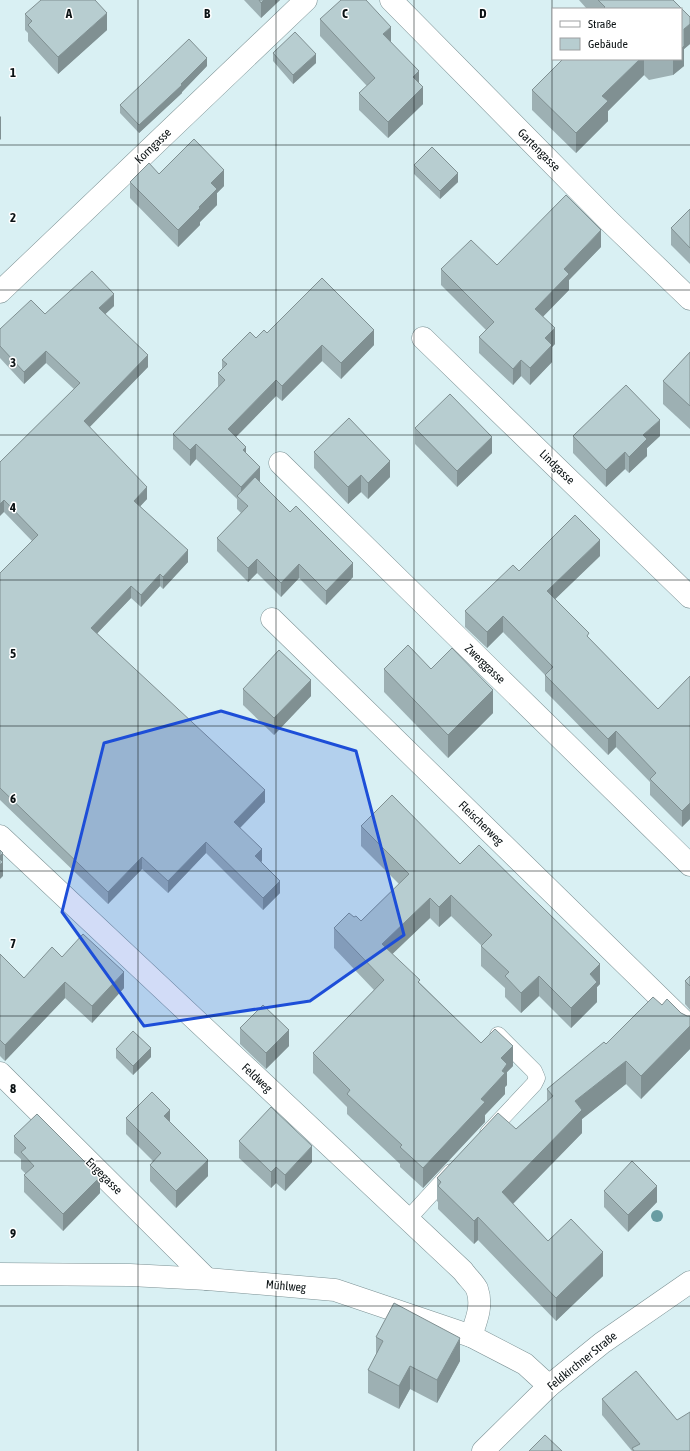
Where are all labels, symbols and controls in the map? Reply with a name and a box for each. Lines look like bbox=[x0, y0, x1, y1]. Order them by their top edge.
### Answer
text: A bbox=[65, 6, 73, 21]
text: B bbox=[204, 6, 211, 21]
text: C bbox=[342, 6, 348, 21]
text: D bbox=[479, 6, 487, 21]
legend bbox=[552, 8, 682, 60]
text: Straße bbox=[588, 17, 616, 31]
text: Gebäude bbox=[588, 37, 628, 51]
text: 1 bbox=[10, 65, 16, 80]
street label: Korngasse bbox=[132, 125, 174, 167]
street label: Gartengasse bbox=[515, 126, 563, 174]
text: 2 bbox=[10, 210, 16, 225]
text: 3 bbox=[10, 355, 16, 370]
street label: Lindgasse bbox=[537, 447, 577, 487]
text: 4 bbox=[9, 500, 16, 515]
street label: Zwerggasse bbox=[462, 641, 508, 687]
text: 5 bbox=[10, 646, 16, 661]
text: 6 bbox=[10, 791, 16, 806]
street label: Fleischerweg bbox=[456, 798, 507, 848]
text: 7 bbox=[10, 936, 16, 951]
street label: Feldweg bbox=[239, 1060, 276, 1096]
text: 8 bbox=[10, 1081, 16, 1096]
street label: Engegasse bbox=[83, 1155, 125, 1197]
text: 9 bbox=[10, 1226, 16, 1241]
street label: Mühlweg bbox=[265, 1277, 308, 1295]
street label: Feldkirchner Straße bbox=[544, 1329, 620, 1393]

